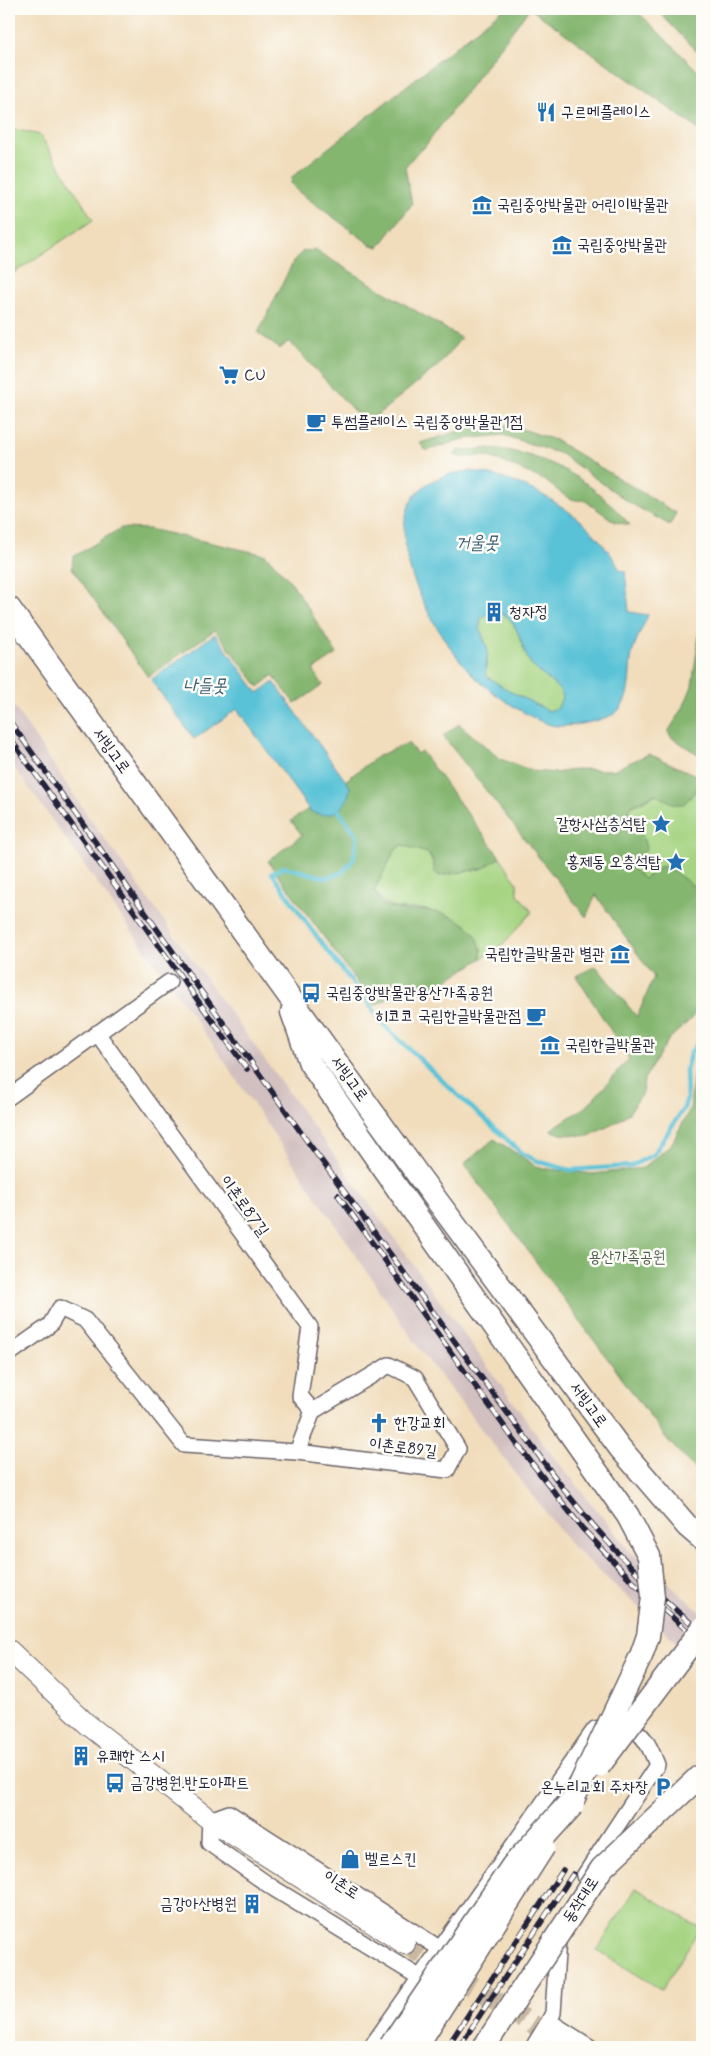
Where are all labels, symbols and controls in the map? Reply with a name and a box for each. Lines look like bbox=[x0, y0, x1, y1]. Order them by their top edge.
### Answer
restaurant icon: 구르메플레이스 bbox=[535, 101, 557, 123]
place label: 구르메플레이스 bbox=[561, 102, 651, 123]
museum icon: 국립중앙박물관 어린이박물관 bbox=[471, 194, 493, 216]
place label: 국립중앙박물관 어린이박물관 bbox=[497, 195, 669, 216]
museum icon: 국립중앙박물관 bbox=[551, 234, 573, 256]
place label: 국립중앙박물관 bbox=[577, 235, 667, 256]
supermarket icon: CU bbox=[218, 364, 240, 386]
place label: CU bbox=[244, 365, 266, 386]
cafe icon: 투썸플레이스 국립중앙박물관1점 bbox=[305, 411, 327, 433]
place label: 투썸플레이스 국립중앙박물관1점 bbox=[331, 412, 523, 433]
water label: 거울못 bbox=[455, 531, 499, 555]
building icon: 청자정 bbox=[483, 601, 505, 623]
place label: 청자정 bbox=[509, 602, 548, 623]
water label: 나들못 bbox=[183, 674, 227, 698]
street label: 서빙고로 bbox=[87, 724, 135, 778]
place icon: 갈항사삼층석탑 bbox=[650, 813, 672, 835]
place label: 갈항사삼층석탑 bbox=[556, 814, 646, 835]
place icon: 홍제동 오층석탑 bbox=[665, 851, 687, 873]
place label: 홍제동 오층석탑 bbox=[567, 852, 661, 873]
museum icon: 국립한글박물관 별관 bbox=[609, 943, 631, 965]
place label: 국립한글박물관 별관 bbox=[485, 944, 605, 965]
bus stop icon: 국립중앙박물관용산가족공원 bbox=[300, 982, 322, 1004]
place label: 국립중앙박물관용산가족공원 bbox=[326, 983, 493, 1004]
cafe icon: 히코코 국립한글박물관점 bbox=[525, 1005, 547, 1027]
place label: 히코코 국립한글박물관점 bbox=[375, 1006, 521, 1027]
museum icon: 국립한글박물관 bbox=[539, 1034, 561, 1056]
place label: 국립한글박물관 bbox=[565, 1035, 655, 1056]
street label: 서빙고로 bbox=[325, 1052, 373, 1106]
street label: 이촌로87길 bbox=[215, 1171, 273, 1241]
park label: 용산가족공원 bbox=[588, 1247, 666, 1268]
street label: 서빙고로 bbox=[564, 1378, 612, 1432]
church icon: 한강교회 bbox=[368, 1412, 390, 1434]
place label: 한강교회 bbox=[394, 1413, 446, 1434]
street label: 이촌로89길 bbox=[368, 1433, 438, 1463]
building icon: 유쾌한 스시 bbox=[70, 1745, 92, 1767]
place label: 유쾌한 스시 bbox=[96, 1746, 165, 1767]
bus stop icon: 금강병원.반도아파트 bbox=[104, 1772, 126, 1794]
place label: 금강병원.반도아파트 bbox=[130, 1773, 249, 1794]
parking icon: 온누리교회 주차장 bbox=[652, 1776, 674, 1798]
place label: 온누리교회 주차장 bbox=[541, 1777, 648, 1798]
shop icon: 벨르스킨 bbox=[339, 1848, 361, 1870]
place label: 벨르스킨 bbox=[365, 1849, 417, 1870]
street label: 이촌로 bbox=[319, 1866, 363, 1904]
street label: 동작대로 bbox=[558, 1873, 604, 1927]
building icon: 금강아산병원 bbox=[241, 1893, 263, 1915]
place label: 금강아산병원 bbox=[160, 1894, 237, 1915]

